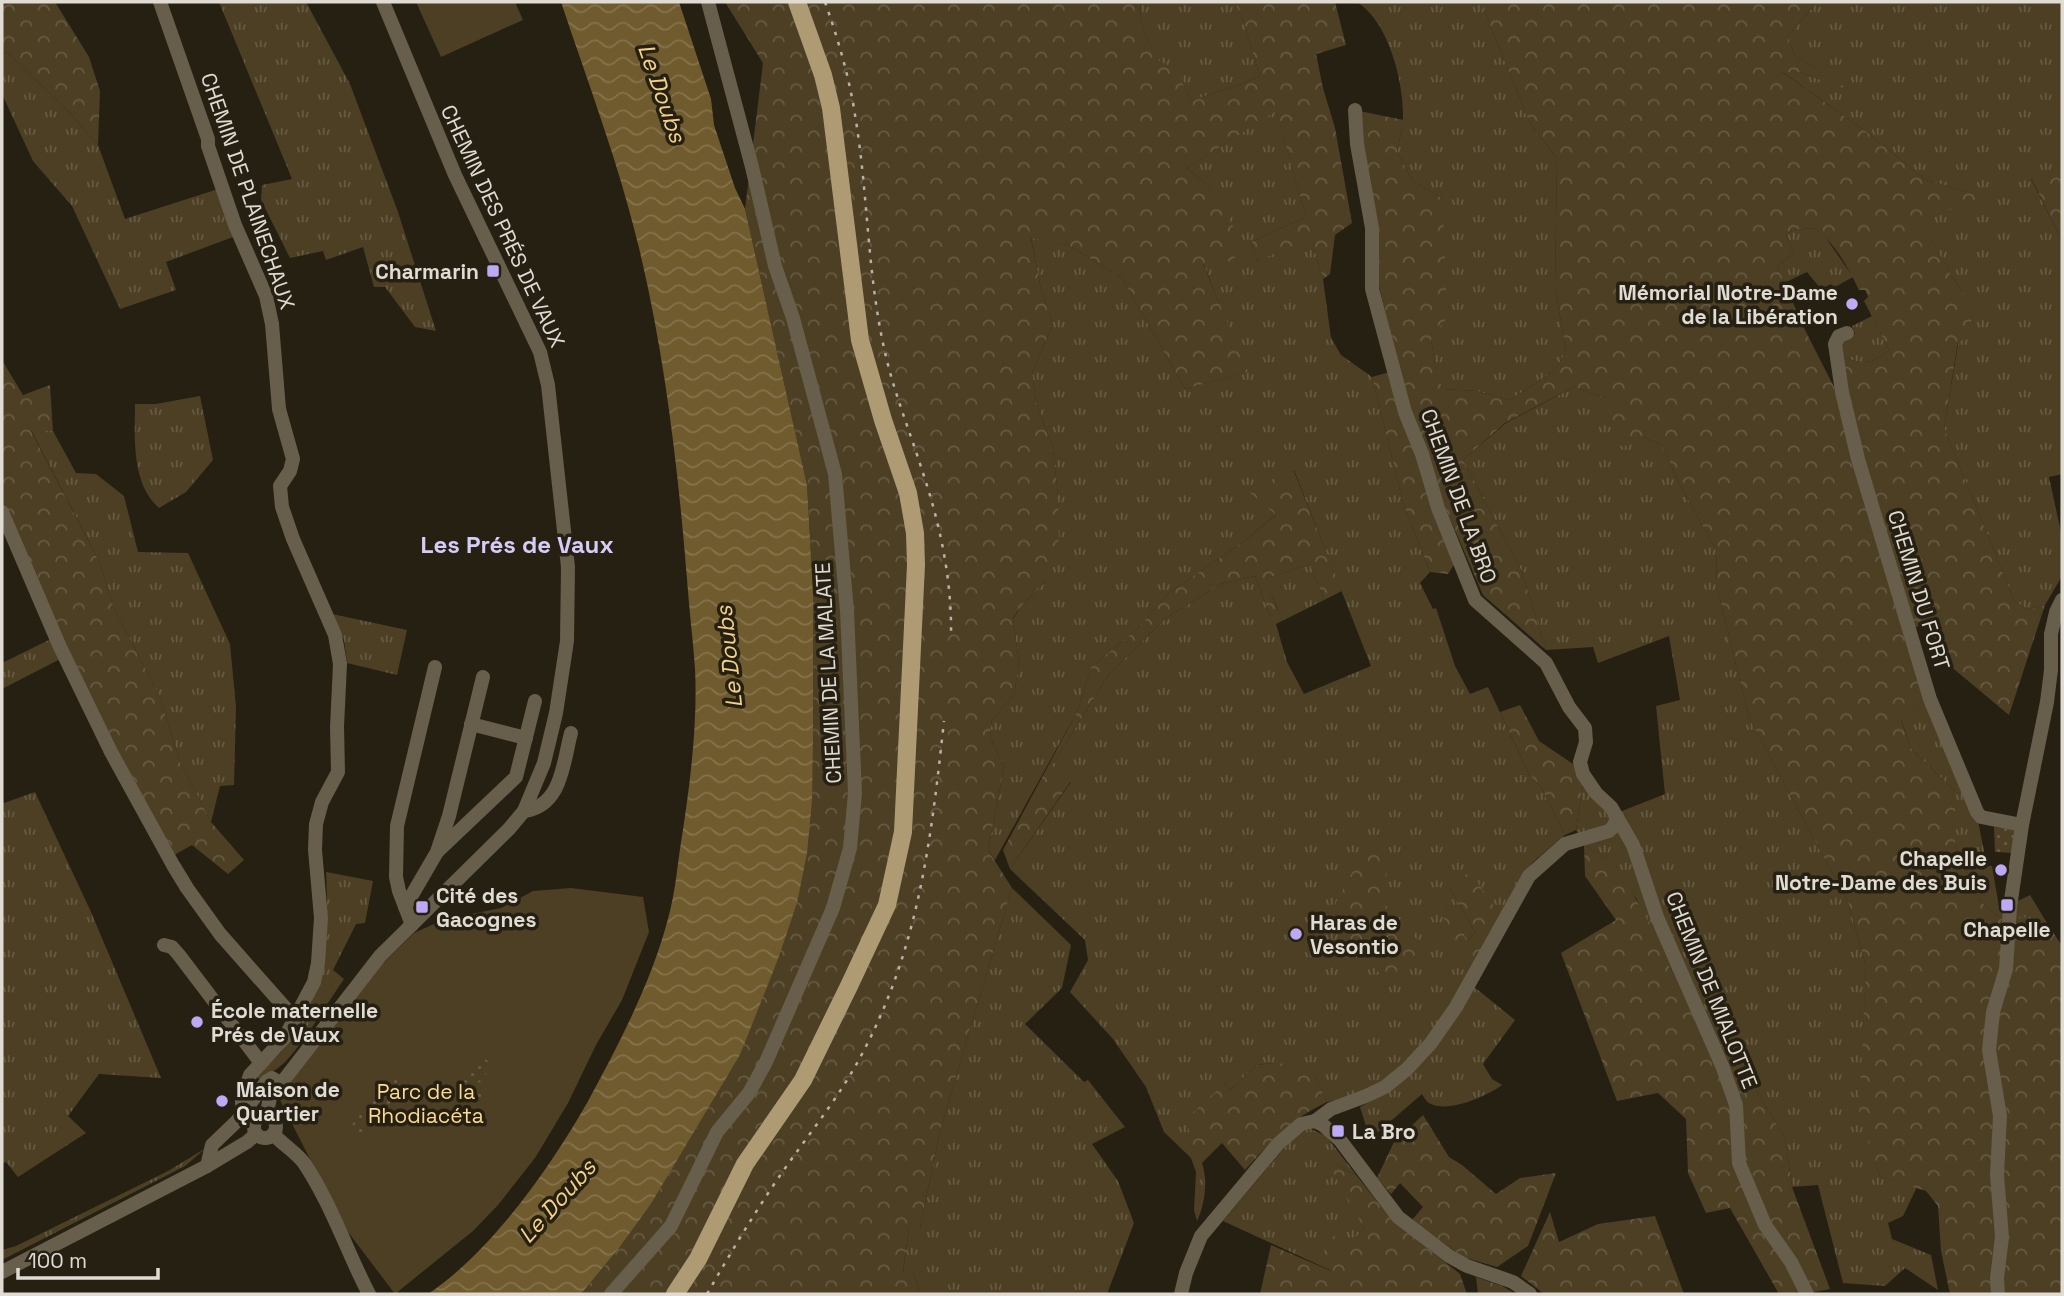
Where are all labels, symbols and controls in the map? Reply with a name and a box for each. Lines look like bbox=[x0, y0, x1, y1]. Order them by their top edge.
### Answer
water label: Le Doubs bbox=[631, 40, 693, 147]
street label: CHEMIN DE PLAINECHAUX bbox=[195, 69, 301, 313]
street label: CHEMIN DES PRÉS DE VAUX bbox=[435, 100, 571, 352]
place label: Charmarin bbox=[375, 258, 479, 285]
marker: Charmarin bbox=[485, 263, 501, 279]
place label: Mémorial Notre-Dame de la Libération bbox=[1618, 279, 1838, 330]
marker: Mémorial Notre-Dame de la Libération bbox=[1844, 296, 1860, 312]
street label: CHEMIN DE LA BRO bbox=[1415, 405, 1503, 587]
street label: CHEMIN DU FORT bbox=[1882, 507, 1956, 673]
district label: Les Prés de Vaux bbox=[420, 529, 614, 560]
street label: CHEMIN DE LA MALATE bbox=[809, 562, 847, 784]
water label: Le Doubs bbox=[709, 604, 749, 710]
place label: Chapelle Notre-Dame des Buis bbox=[1775, 845, 1987, 896]
marker: Chapelle Notre-Dame des Buis bbox=[1993, 862, 2009, 878]
place label: Cité des Gacognes bbox=[436, 882, 536, 933]
street label: CHEMIN DE MIALOTTE bbox=[1660, 887, 1764, 1093]
marker: Chapelle bbox=[1999, 897, 2015, 913]
marker: Cité des Gacognes bbox=[414, 899, 430, 915]
place label: Haras de Vesontio bbox=[1310, 909, 1399, 960]
place label: Chapelle bbox=[1963, 916, 2051, 943]
marker: Haras de Vesontio bbox=[1288, 926, 1304, 942]
place label: École maternelle Prés de Vaux bbox=[211, 997, 378, 1048]
marker: École maternelle Prés de Vaux bbox=[189, 1014, 205, 1030]
place label: Maison de Quartier bbox=[236, 1076, 340, 1127]
park label: Parc de la Rhodiacéta bbox=[368, 1078, 484, 1129]
marker: Maison de Quartier bbox=[214, 1093, 230, 1109]
place label: La Bro bbox=[1352, 1118, 1416, 1145]
marker: La Bro bbox=[1330, 1123, 1346, 1139]
water label: Le Doubs bbox=[512, 1152, 603, 1249]
scale bar bbox=[18, 1236, 158, 1280]
text: 100 m bbox=[28, 1247, 87, 1274]

